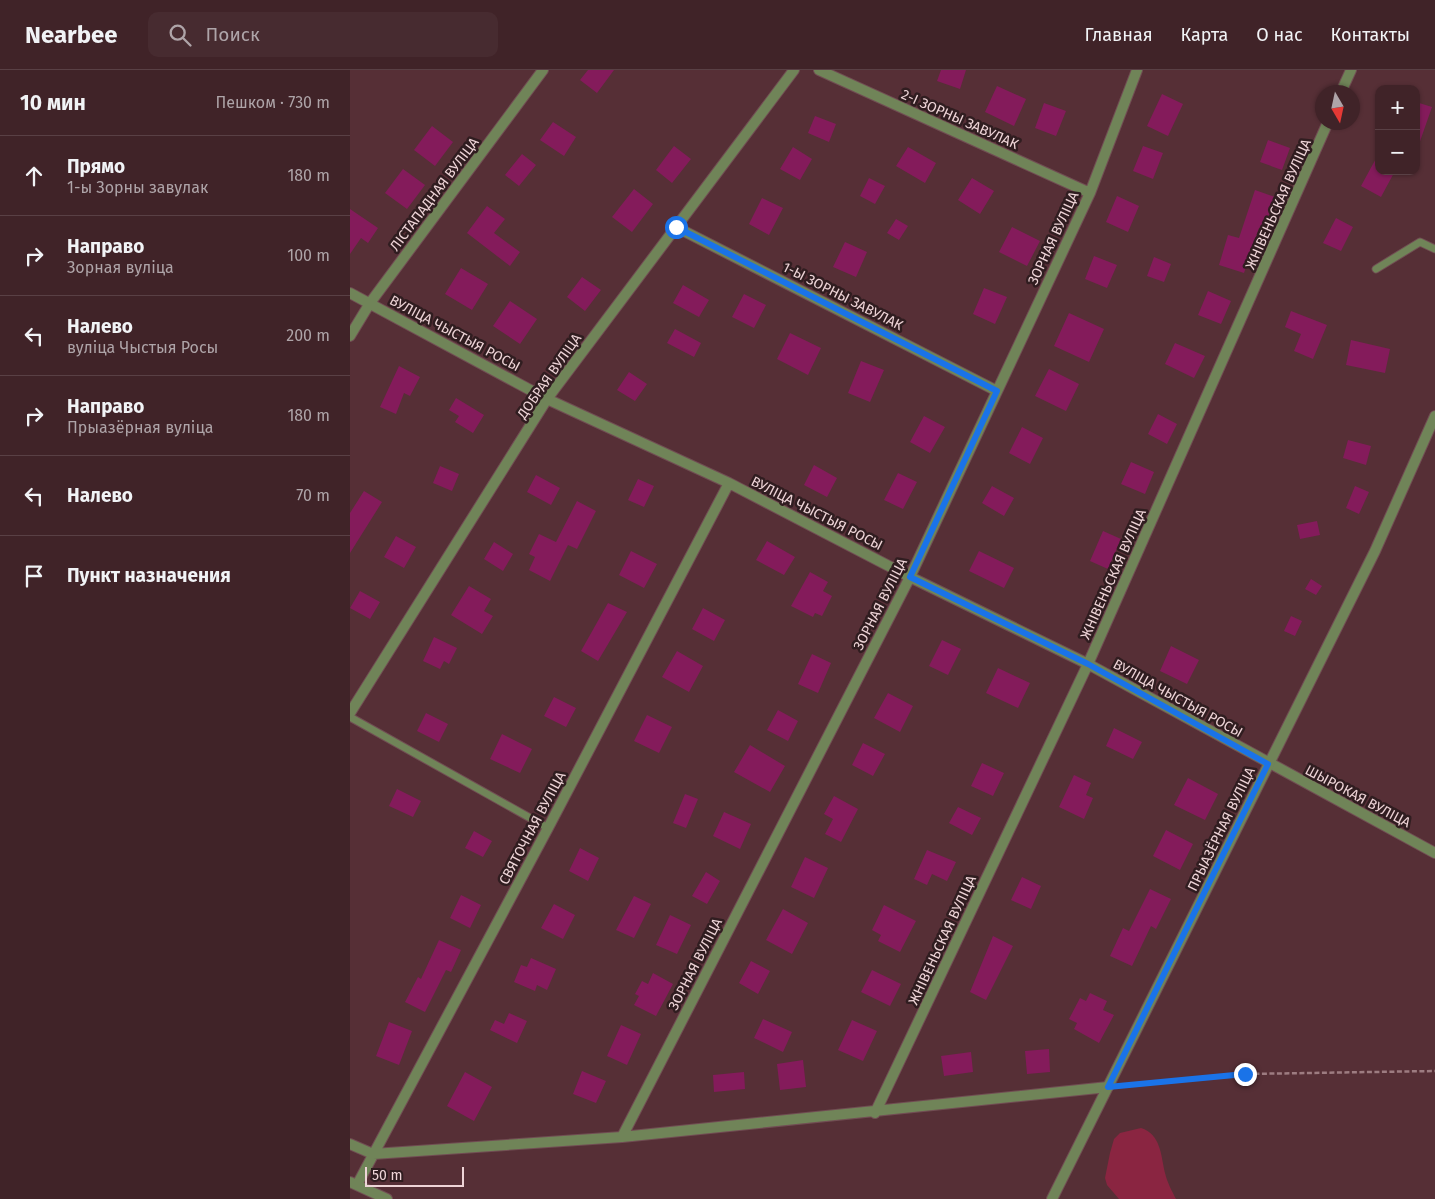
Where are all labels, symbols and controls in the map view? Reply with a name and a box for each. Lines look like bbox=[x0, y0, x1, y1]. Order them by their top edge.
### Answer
search box bbox=[148, 12, 498, 57]
text: Nearbee bbox=[25, 21, 118, 49]
icon: search bbox=[166, 21, 194, 49]
text: Поиск bbox=[206, 23, 260, 46]
text: Главная bbox=[1085, 24, 1153, 46]
text: Карта bbox=[1181, 24, 1228, 46]
text: О нас bbox=[1256, 24, 1303, 46]
text: Контакты bbox=[1331, 24, 1410, 46]
north arrow bbox=[1315, 85, 1360, 130]
map controls bbox=[1375, 85, 1420, 175]
button: + bbox=[1375, 85, 1420, 130]
street label: 2-І ЗОРНЫ ЗАВУЛАК bbox=[899, 86, 1022, 153]
text: 10 мин bbox=[20, 90, 86, 116]
text: Пешком · 730 m bbox=[215, 93, 330, 112]
button: − bbox=[1375, 130, 1420, 175]
street label: ЛІСТАПАДНАЯ ВУЛІЦА bbox=[386, 134, 483, 254]
street label: ЖНІВЕНЬСКАЯ ВУЛІЦА bbox=[1242, 136, 1315, 272]
text: Прямо bbox=[67, 155, 125, 178]
icon: ahead bbox=[20, 162, 48, 190]
text: 180 m bbox=[287, 166, 330, 185]
text: 1-ы Зорны завулак bbox=[67, 178, 208, 197]
street label: ЗОРНАЯ ВУЛІЦА bbox=[1024, 189, 1082, 288]
route start bbox=[665, 216, 688, 239]
text: Направо bbox=[67, 235, 144, 258]
icon: right bbox=[20, 242, 48, 270]
text: 100 m bbox=[287, 246, 330, 265]
text: Зорная вуліца bbox=[67, 258, 174, 277]
street label: 1-Ы ЗОРНЫ ЗАВУЛАК bbox=[780, 259, 906, 335]
street label: ВУЛІЦА ЧЫСТЫЯ РОСЫ bbox=[387, 292, 523, 375]
text: Налево bbox=[67, 315, 133, 338]
icon: left bbox=[20, 322, 48, 350]
text: 200 m bbox=[286, 326, 330, 345]
street label: ДОБРАЯ ВУЛІЦА bbox=[513, 330, 585, 423]
text: вуліца Чыстыя Росы bbox=[67, 338, 218, 357]
text: Направо bbox=[67, 395, 144, 418]
icon: right bbox=[20, 402, 48, 430]
text: 180 m bbox=[287, 406, 330, 425]
text: Прыазёрная вуліца bbox=[67, 418, 213, 437]
street label: ВУЛІЦА ЧЫСТЫЯ РОСЫ bbox=[748, 473, 885, 554]
icon: left bbox=[20, 482, 48, 510]
text: Налево bbox=[67, 484, 133, 507]
text: 70 m bbox=[296, 486, 330, 505]
street label: ЖНІВЕНЬСКАЯ ВУЛІЦА bbox=[1077, 506, 1150, 642]
street label: ЗОРНАЯ ВУЛІЦА bbox=[850, 555, 911, 653]
icon: arrive bbox=[20, 562, 48, 590]
text: Пункт назначения bbox=[67, 564, 231, 587]
street label: ВУЛІЦА ЧЫСТЫЯ РОСЫ bbox=[1110, 656, 1246, 741]
street label: ШЫРОКАЯ ВУЛІЦА bbox=[1302, 762, 1413, 831]
street label: ПРЫАЗЁРНАЯ ВУЛІЦА bbox=[1184, 764, 1259, 894]
street label: СВЯТОЧНАЯ ВУЛІЦА bbox=[495, 769, 569, 888]
street label: ЖНІВЕНЬСКАЯ ВУЛІЦА bbox=[905, 873, 980, 1008]
street label: ЗОРНАЯ ВУЛІЦА bbox=[665, 915, 726, 1013]
route end bbox=[1234, 1063, 1257, 1086]
scale bar bbox=[365, 1164, 464, 1187]
text: 50 m bbox=[372, 1167, 403, 1184]

